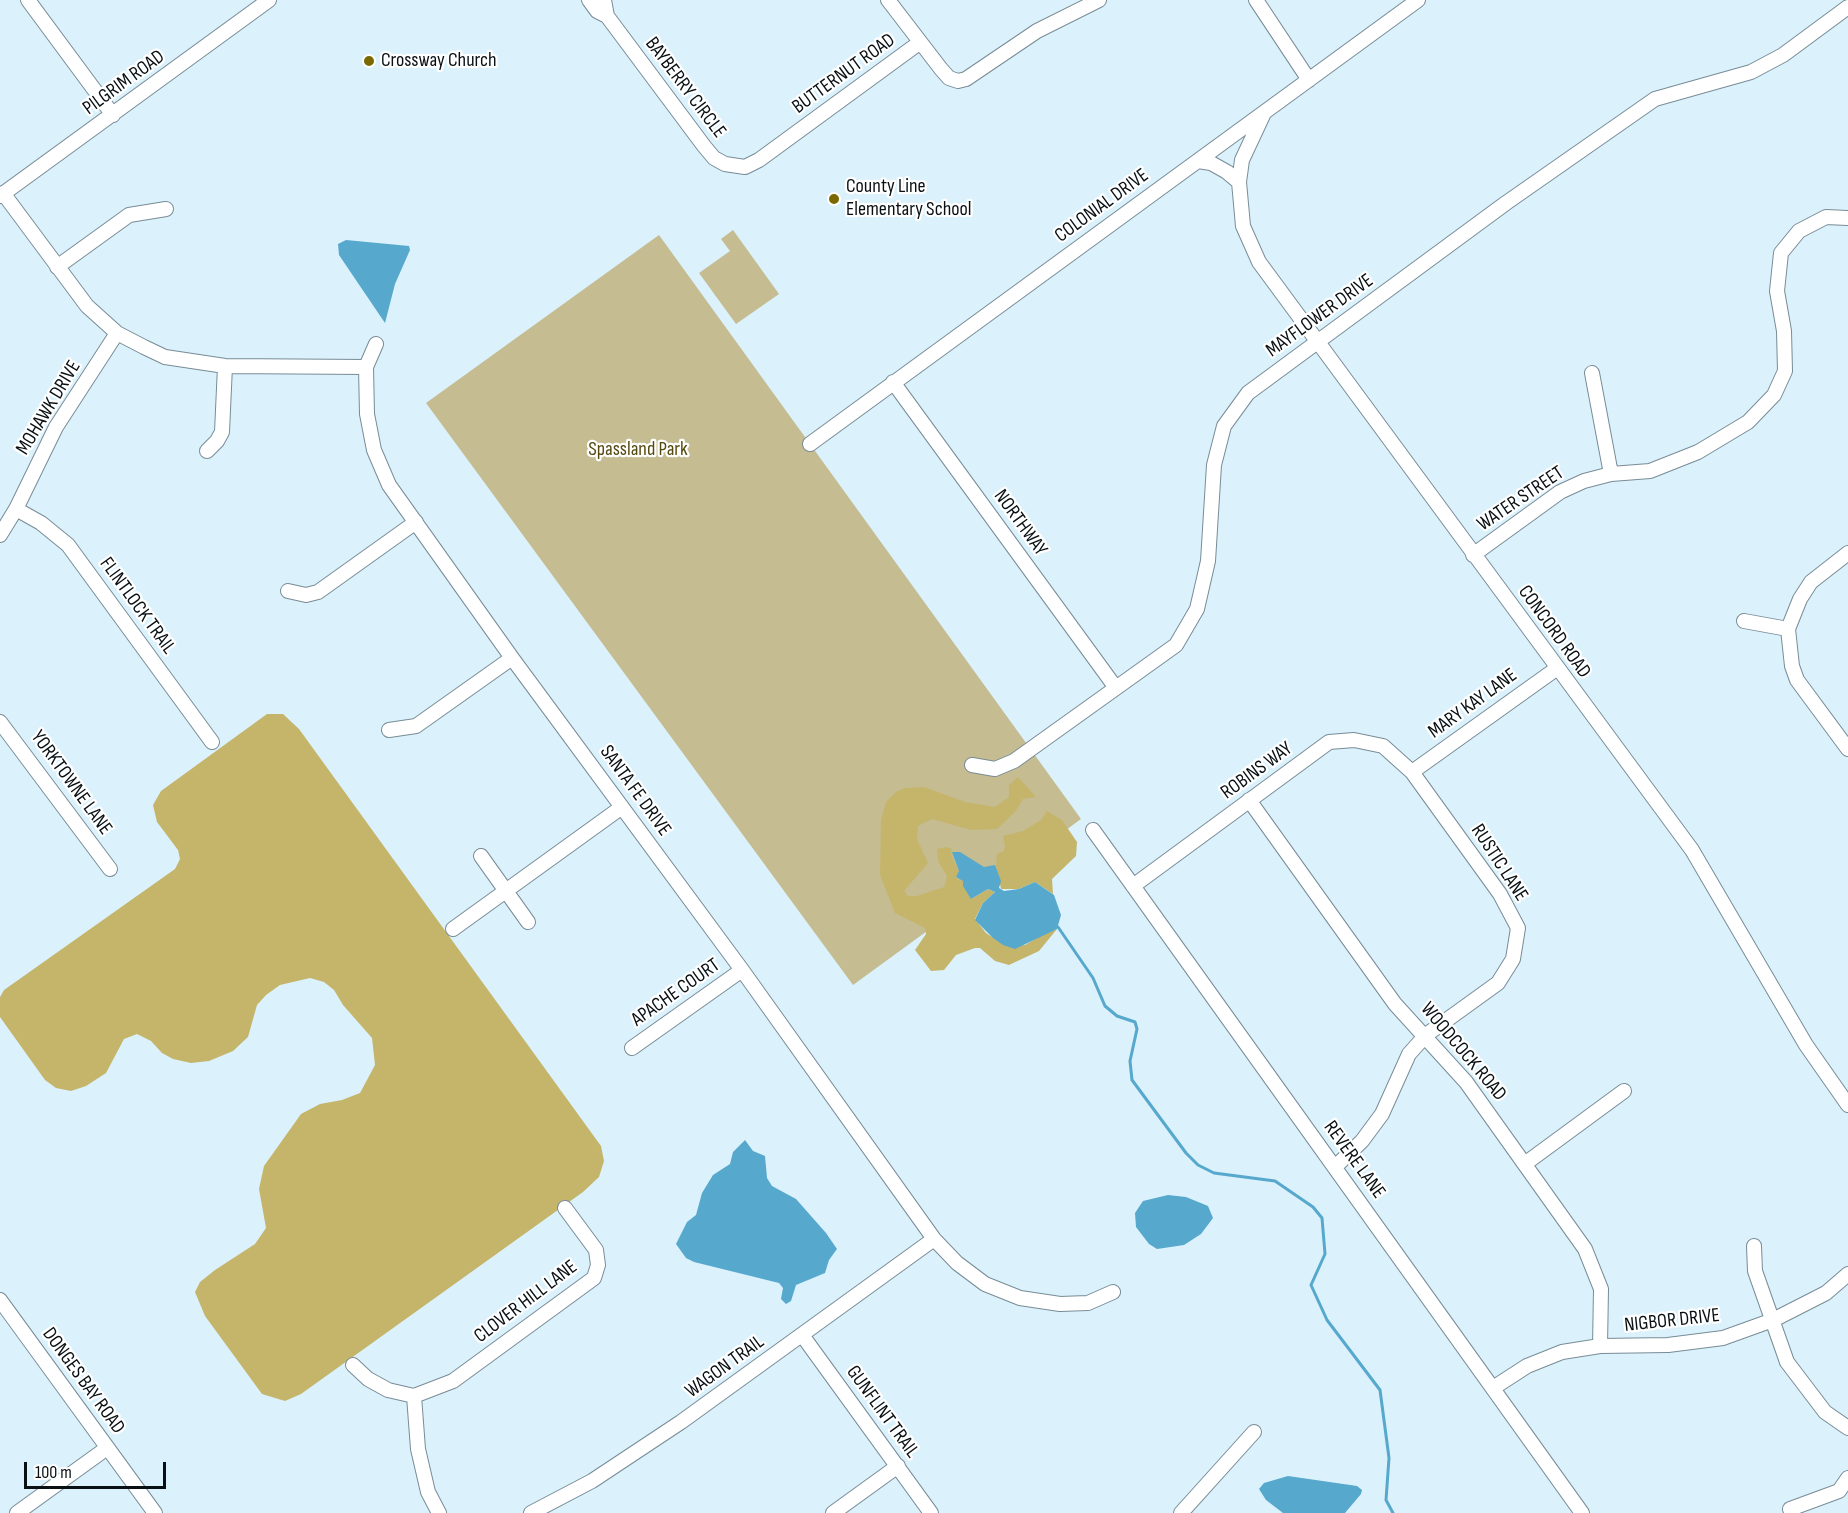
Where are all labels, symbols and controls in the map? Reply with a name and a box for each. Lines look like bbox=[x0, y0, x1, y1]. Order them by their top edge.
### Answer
street label: BUTTERNUT ROAD bbox=[788, 29, 900, 119]
street label: BAYBERRY CIRCLE bbox=[639, 33, 731, 143]
street label: PILGRIM ROAD bbox=[78, 45, 170, 121]
place label: Crossway Church bbox=[381, 49, 497, 73]
marker: Crossway Church bbox=[362, 54, 376, 68]
street label: COLONIAL DRIVE bbox=[1050, 164, 1154, 248]
place label: County Line Elementary School bbox=[846, 175, 972, 222]
marker: County Line Elementary School bbox=[827, 192, 841, 206]
street label: MAYFLOWER DRIVE bbox=[1262, 269, 1378, 363]
street label: MOHAWK DRIVE bbox=[12, 357, 86, 459]
park label: Spassland Park bbox=[588, 438, 688, 462]
street label: WATER STREET bbox=[1473, 461, 1569, 537]
street label: NORTHWAY bbox=[988, 485, 1052, 561]
street label: FLINTLOCK TRAIL bbox=[94, 553, 180, 659]
street label: CONCORD ROAD bbox=[1512, 581, 1596, 683]
street label: MARY KAY LANE bbox=[1424, 664, 1522, 744]
street label: YORKTOWNE LANE bbox=[25, 726, 117, 840]
street label: ROBINS WAY bbox=[1217, 737, 1297, 805]
street label: SANTA FE DRIVE bbox=[594, 741, 676, 841]
street label: RUSTIC LANE bbox=[1465, 820, 1533, 906]
street label: APACHE COURT bbox=[627, 954, 725, 1032]
street label: WOODCOCK ROAD bbox=[1415, 998, 1511, 1106]
street label: REVERE LANE bbox=[1318, 1117, 1390, 1203]
street label: CLOVER HILL LANE bbox=[470, 1255, 582, 1349]
street label: NIGBOR DRIVE bbox=[1623, 1304, 1721, 1338]
street label: DONGES BAY ROAD bbox=[36, 1323, 130, 1439]
street label: WAGON TRAIL bbox=[681, 1330, 769, 1404]
street label: GUNFLINT TRAIL bbox=[841, 1361, 923, 1463]
scale bar bbox=[27, 1450, 170, 1488]
text: 100 m bbox=[35, 1462, 72, 1483]

